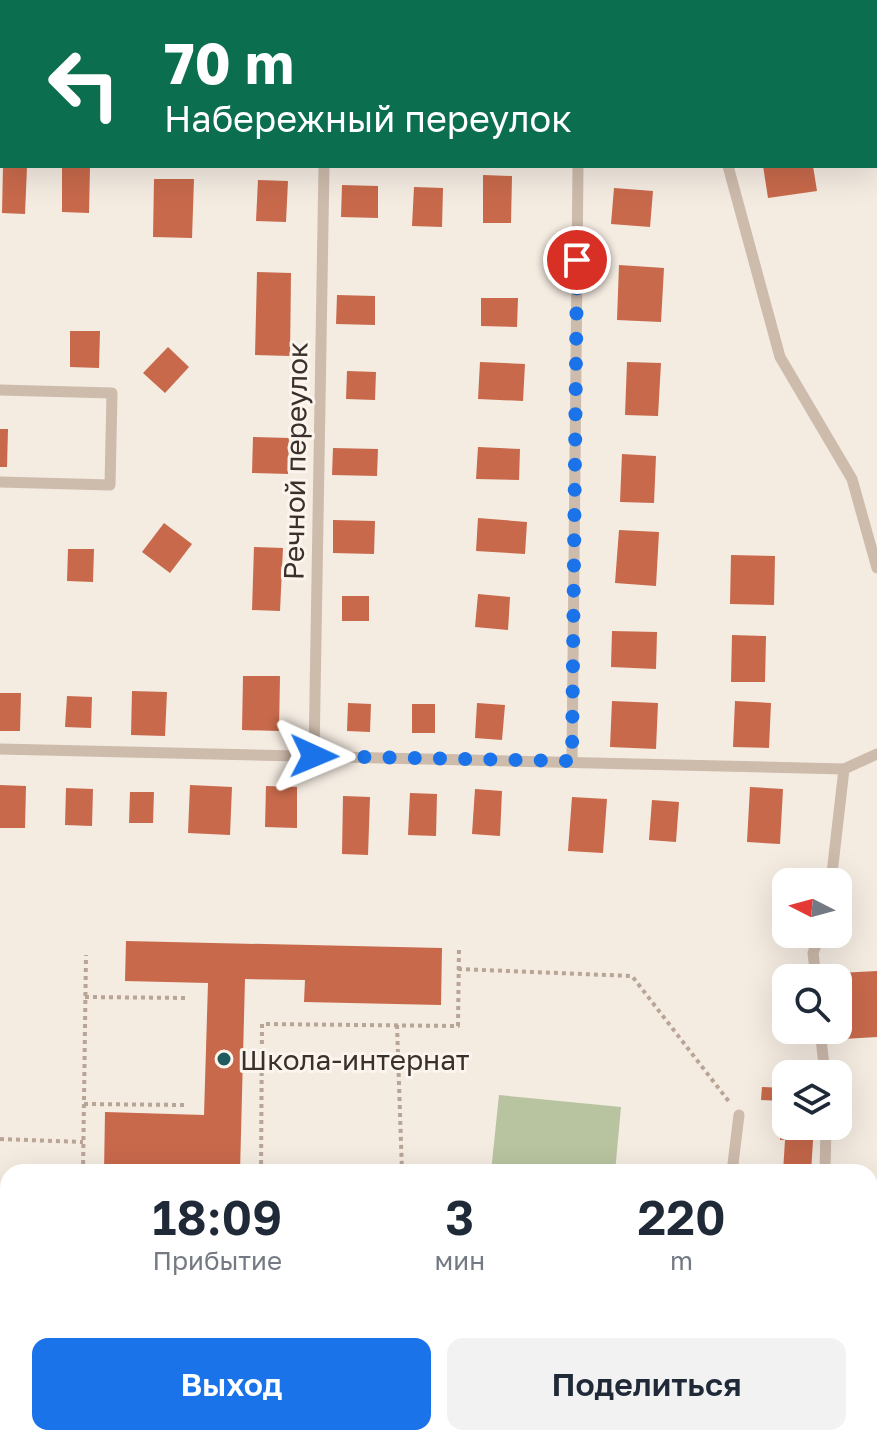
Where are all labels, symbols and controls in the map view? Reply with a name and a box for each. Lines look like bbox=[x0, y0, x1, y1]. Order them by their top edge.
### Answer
text: 70 m bbox=[164, 29, 294, 96]
icon: left bbox=[32, 32, 136, 136]
text: Набережный переулок bbox=[164, 97, 572, 140]
pin bbox=[543, 226, 611, 294]
icon: arrive bbox=[555, 238, 599, 282]
street label: Речной переулок bbox=[276, 342, 314, 580]
position arrow bbox=[272, 714, 356, 798]
north arrow bbox=[772, 868, 852, 948]
map controls bbox=[772, 868, 852, 1140]
button: search bbox=[772, 964, 852, 1044]
place label: Школа-интернат bbox=[240, 1043, 470, 1076]
marker: Школа-интернат bbox=[215, 1050, 233, 1068]
button: layers bbox=[772, 1060, 852, 1140]
text: 18:09 bbox=[152, 1188, 282, 1246]
text: 3 bbox=[445, 1188, 474, 1246]
text: 220 bbox=[637, 1188, 726, 1246]
text: Прибытие bbox=[153, 1245, 282, 1276]
text: мин bbox=[435, 1245, 485, 1276]
text: m bbox=[670, 1245, 693, 1276]
button: Выход bbox=[32, 1338, 431, 1430]
button: Поделиться bbox=[447, 1338, 846, 1430]

